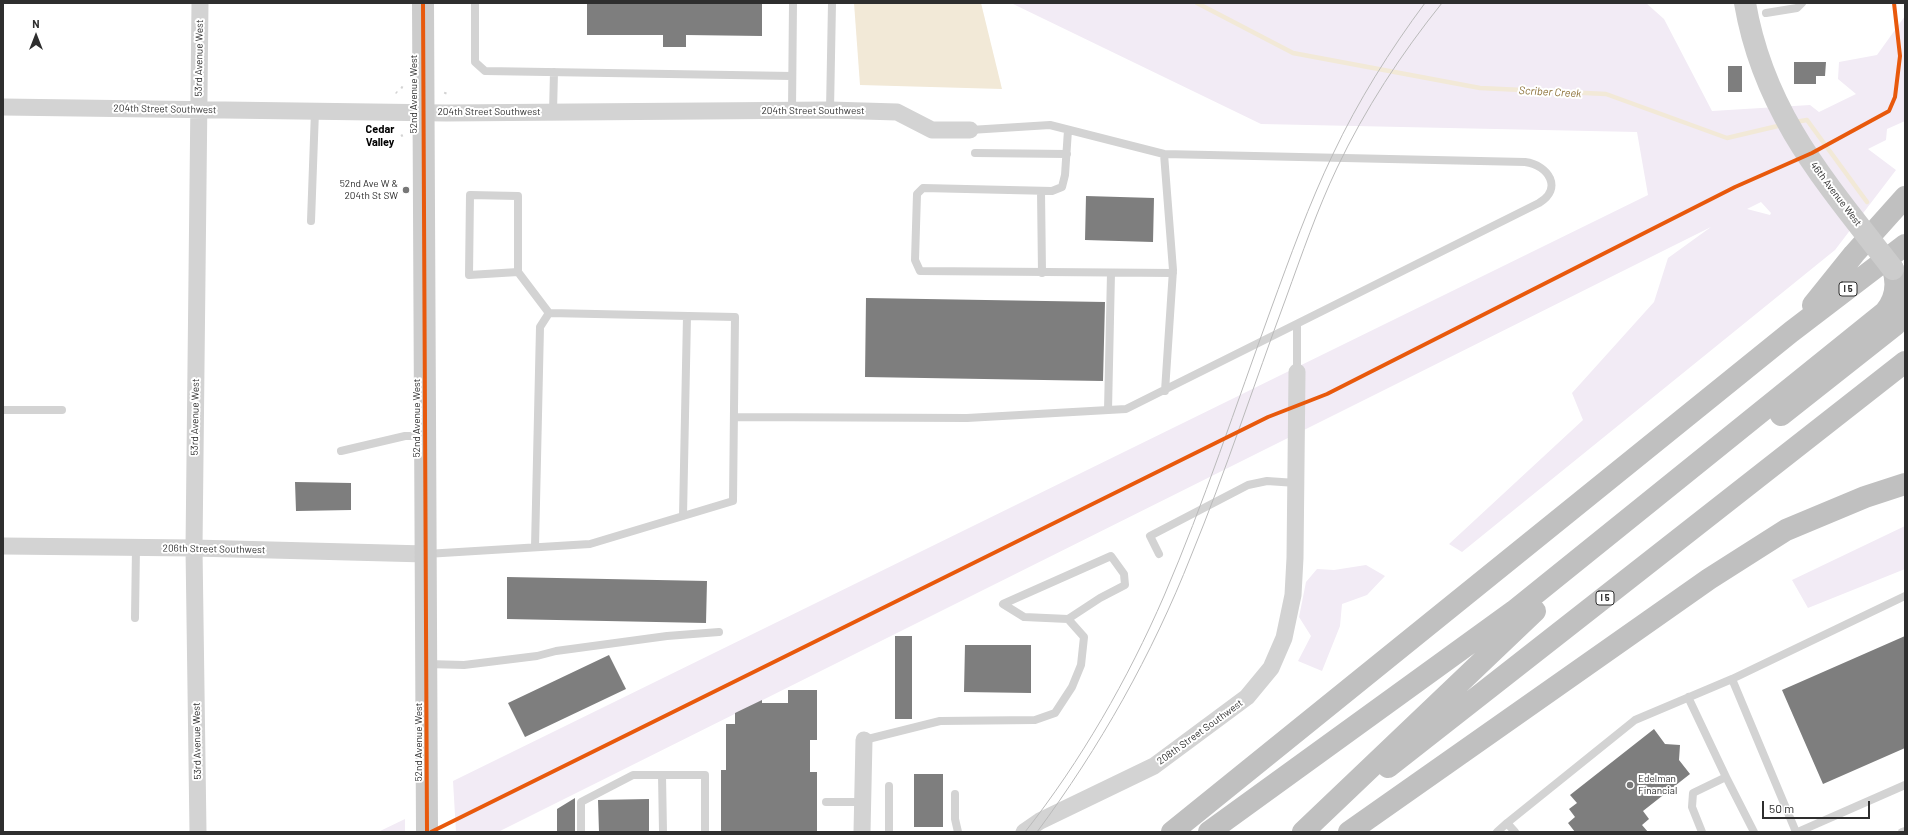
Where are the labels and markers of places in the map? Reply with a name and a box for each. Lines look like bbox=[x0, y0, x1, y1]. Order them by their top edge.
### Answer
place label: 52nd Ave W & 204th St SW bbox=[340, 178, 398, 202]
marker: 52nd Ave W & 204th St SW bbox=[401, 185, 411, 195]
place label: Edelman Financial bbox=[1638, 773, 1677, 796]
marker: Edelman Financial bbox=[1625, 780, 1635, 790]

